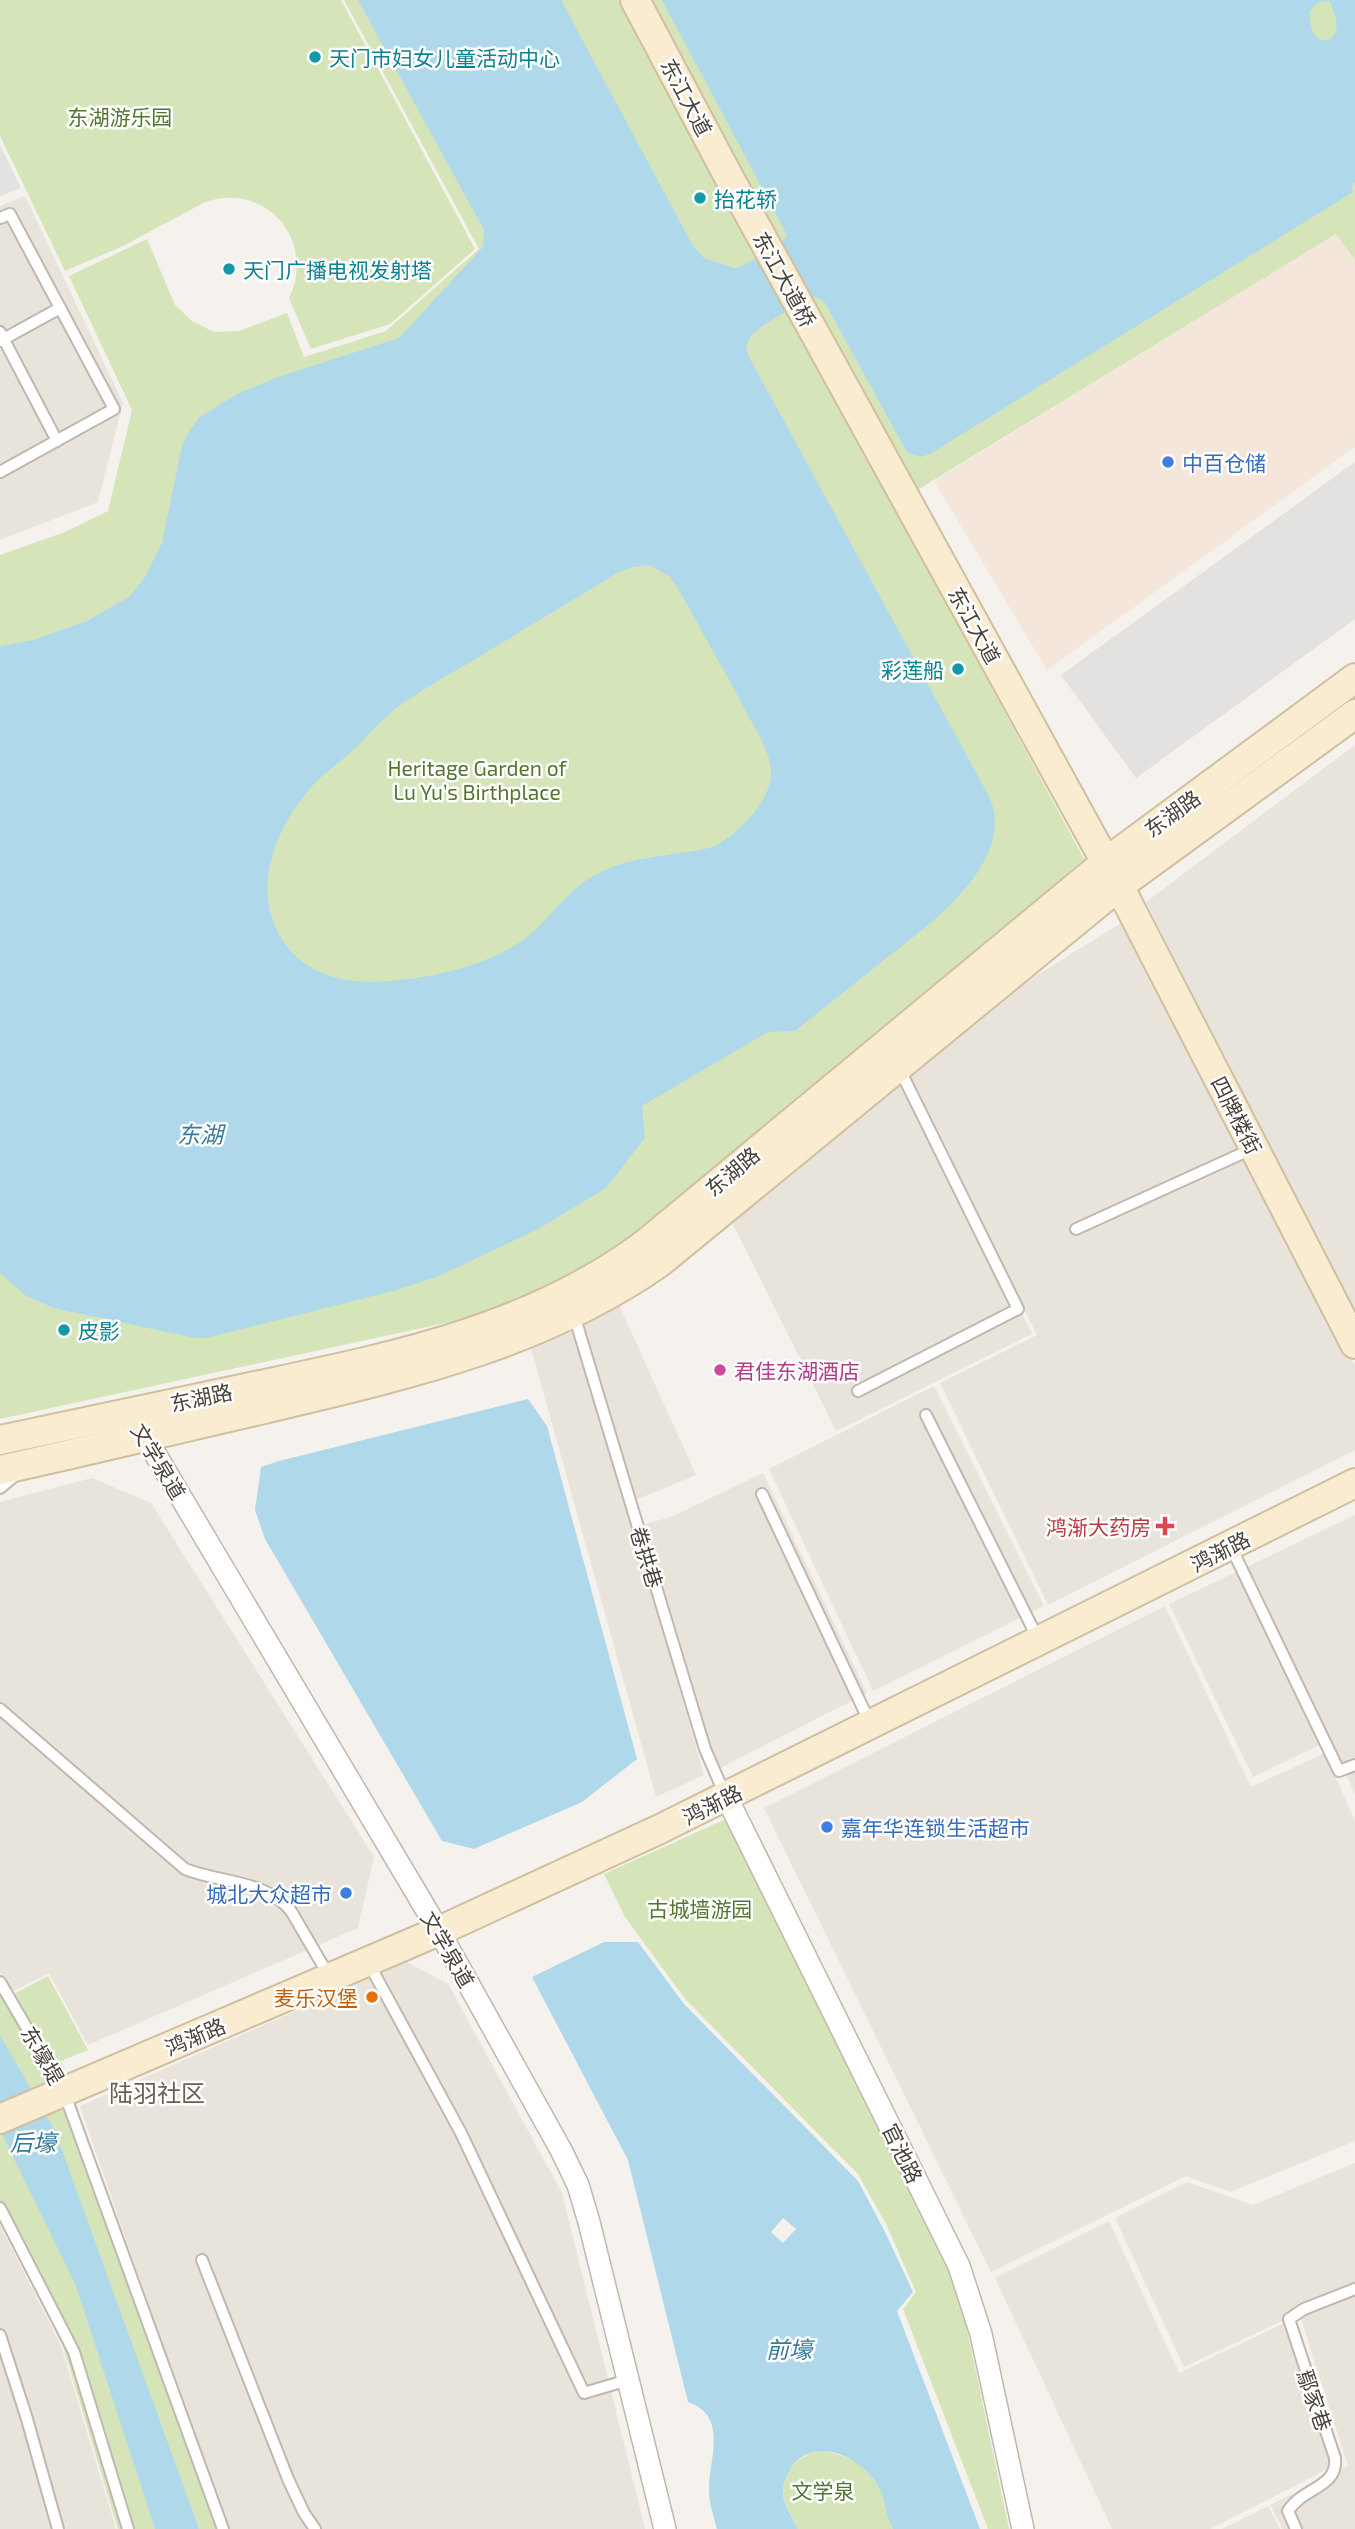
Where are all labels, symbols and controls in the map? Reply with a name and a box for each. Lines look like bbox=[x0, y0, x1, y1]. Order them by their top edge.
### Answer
place label: 天门市妇女儿童活动中心 bbox=[329, 45, 560, 70]
marker: 天门市妇女儿童活动中心 bbox=[307, 49, 323, 65]
street label: 东江大道 bbox=[656, 54, 718, 140]
park label: 东湖游乐园 bbox=[68, 104, 173, 129]
place label: 抬花轿 bbox=[714, 186, 777, 211]
marker: 抬花轿 bbox=[692, 190, 708, 206]
street label: 东江大道桥 bbox=[749, 227, 821, 331]
place label: 天门广播电视发射塔 bbox=[243, 257, 432, 282]
marker: 天门广播电视发射塔 bbox=[221, 261, 237, 277]
place label: 中百仓储 bbox=[1182, 450, 1266, 475]
marker: 中百仓储 bbox=[1160, 454, 1176, 470]
street label: 东江大道 bbox=[944, 582, 1006, 668]
place label: 彩莲船 bbox=[881, 657, 944, 682]
marker: 彩莲船 bbox=[950, 661, 966, 677]
park label: Heritage Garden of Lu Yu’s Birthplace bbox=[387, 755, 568, 804]
street label: 东湖路 bbox=[1139, 784, 1205, 842]
street label: 四牌楼街 bbox=[1207, 1072, 1267, 1158]
water label: 东湖 bbox=[177, 1120, 226, 1148]
street label: 东湖路 bbox=[700, 1141, 764, 1201]
place label: 皮影 bbox=[78, 1318, 120, 1343]
marker: 皮影 bbox=[56, 1322, 72, 1338]
place label: 君佳东湖酒店 bbox=[734, 1358, 860, 1383]
marker: 君佳东湖酒店 bbox=[712, 1362, 728, 1378]
street label: 东湖路 bbox=[168, 1378, 234, 1416]
street label: 文学泉道 bbox=[127, 1419, 191, 1503]
place label: 鸿渐大药房 bbox=[1046, 1514, 1151, 1539]
marker: 鸿渐大药房 bbox=[1157, 1518, 1173, 1534]
street label: 卷拱巷 bbox=[626, 1523, 668, 1591]
street label: 鸿渐路 bbox=[1186, 1526, 1254, 1576]
street label: 鸿渐路 bbox=[678, 1779, 746, 1829]
place label: 嘉年华连锁生活超市 bbox=[841, 1815, 1030, 1840]
marker: 嘉年华连锁生活超市 bbox=[819, 1819, 835, 1835]
place label: 城北大众超市 bbox=[206, 1881, 332, 1906]
marker: 城北大众超市 bbox=[338, 1885, 354, 1901]
park label: 古城墙游园 bbox=[648, 1896, 753, 1921]
street label: 文学泉道 bbox=[416, 1906, 480, 1992]
place label: 麦乐汉堡 bbox=[274, 1985, 358, 2010]
marker: 麦乐汉堡 bbox=[364, 1989, 380, 2005]
street label: 鸿渐路 bbox=[161, 2012, 229, 2060]
street label: 东壕堤 bbox=[16, 2021, 70, 2089]
district label: 陆羽社区 bbox=[109, 2078, 205, 2107]
street label: 官池路 bbox=[878, 2119, 928, 2187]
water label: 后壕 bbox=[10, 2128, 60, 2156]
water label: 前壕 bbox=[766, 2335, 816, 2363]
street label: 鄢家巷 bbox=[1293, 2366, 1337, 2434]
park label: 文学泉 bbox=[792, 2478, 855, 2503]

